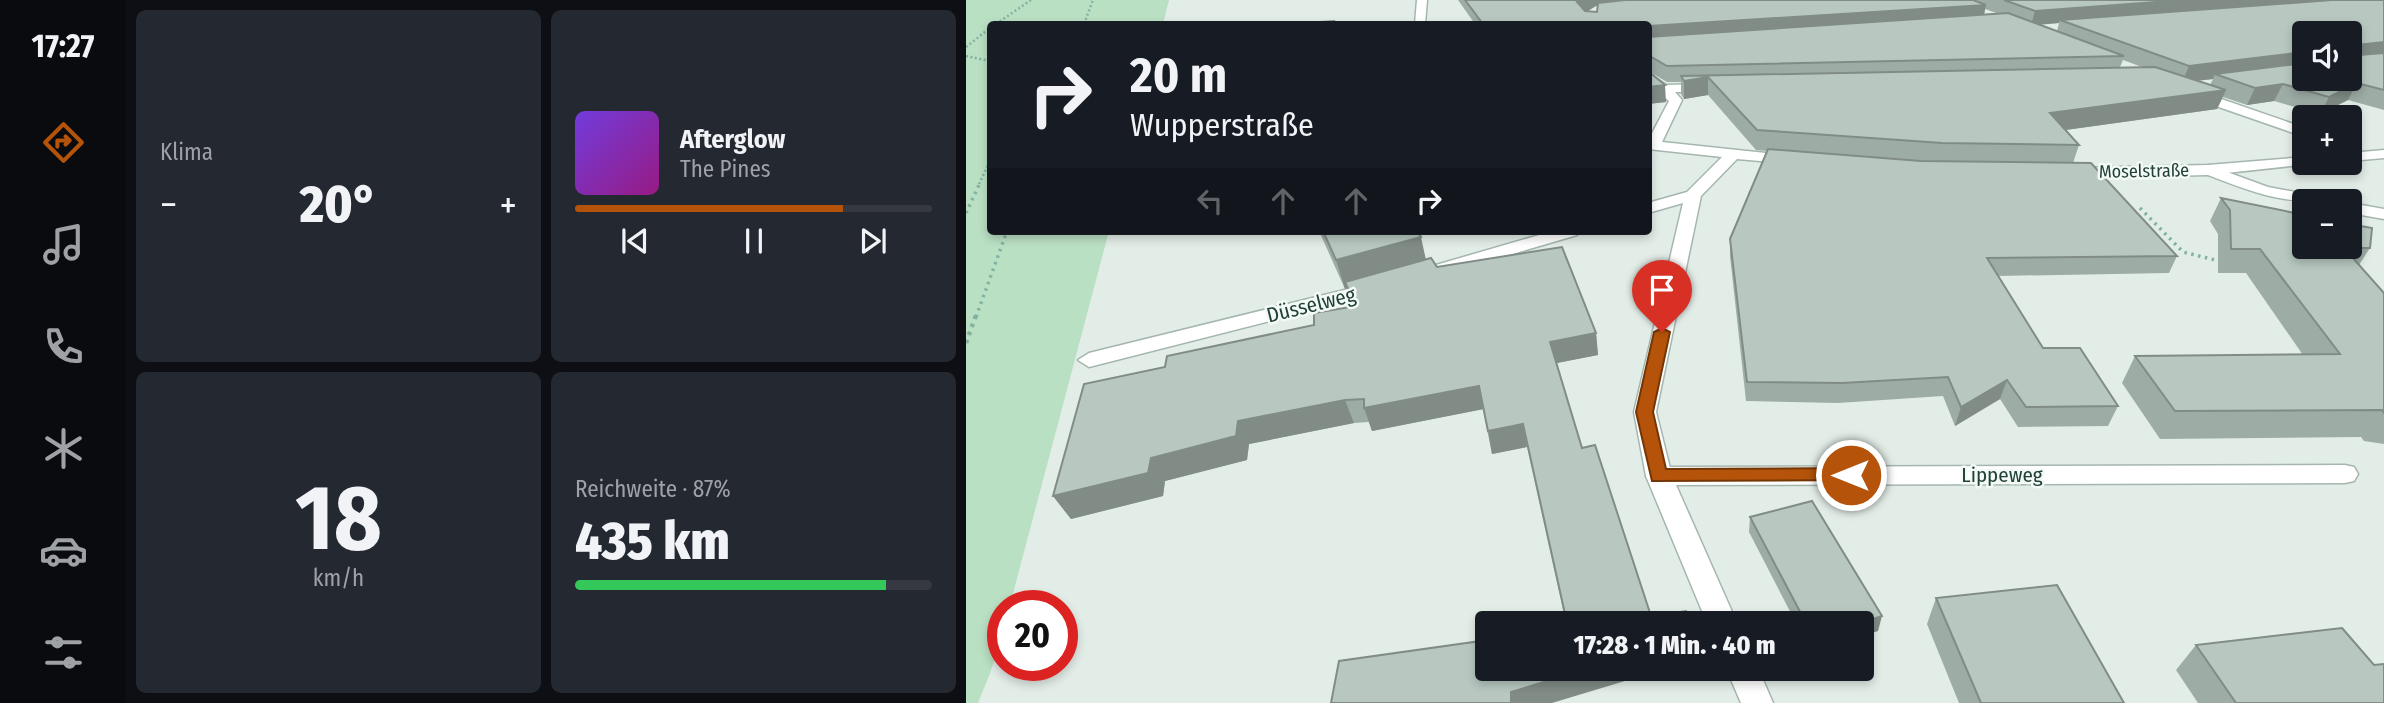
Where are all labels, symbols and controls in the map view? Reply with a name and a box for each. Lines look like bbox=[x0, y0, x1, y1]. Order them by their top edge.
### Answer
map controls bbox=[2292, 21, 2362, 259]
button: sound bbox=[2292, 21, 2362, 91]
text: 17:27 bbox=[32, 27, 94, 65]
text: 20 m bbox=[1130, 46, 1227, 105]
icon: right bbox=[1015, 49, 1106, 140]
button: + bbox=[2292, 105, 2362, 175]
text: Wupperstraße bbox=[1130, 106, 1314, 144]
icon: directions bbox=[39, 118, 88, 167]
text: Afterglow bbox=[680, 124, 785, 155]
text: Klima bbox=[160, 138, 213, 166]
text: The Pines bbox=[680, 155, 771, 183]
street label: Moselstraße bbox=[2099, 159, 2189, 183]
text: 20° bbox=[300, 173, 377, 236]
text: − bbox=[160, 182, 177, 228]
text: + bbox=[500, 182, 517, 228]
icon: left bbox=[1191, 182, 1229, 220]
icon: ahead bbox=[1264, 182, 1302, 220]
icon: ahead bbox=[1337, 182, 1375, 220]
icon: right bbox=[1410, 182, 1448, 220]
button: − bbox=[2292, 189, 2362, 259]
icon: music bbox=[39, 220, 88, 269]
icon: previous bbox=[616, 222, 654, 260]
icon: pause bbox=[735, 222, 773, 260]
icon: next bbox=[854, 222, 892, 260]
pin bbox=[1632, 260, 1692, 332]
icon: arrive bbox=[1643, 271, 1681, 309]
street label: Düsselweg bbox=[1264, 281, 1358, 329]
icon: phone bbox=[39, 322, 88, 371]
icon: climate bbox=[39, 424, 88, 473]
position arrow bbox=[1814, 438, 1888, 512]
street label: Lippeweg bbox=[1961, 462, 2043, 488]
text: 18 bbox=[295, 464, 382, 573]
text: Reichweite · 87% bbox=[575, 475, 731, 503]
text: 435 km bbox=[575, 510, 730, 573]
icon: car bbox=[39, 526, 88, 575]
text: km/h bbox=[313, 564, 364, 592]
speed limit sign: 20 bbox=[987, 590, 1078, 681]
icon: filters bbox=[39, 628, 88, 677]
text: 17:28 · 1 Min. · 40 m bbox=[1573, 630, 1776, 661]

